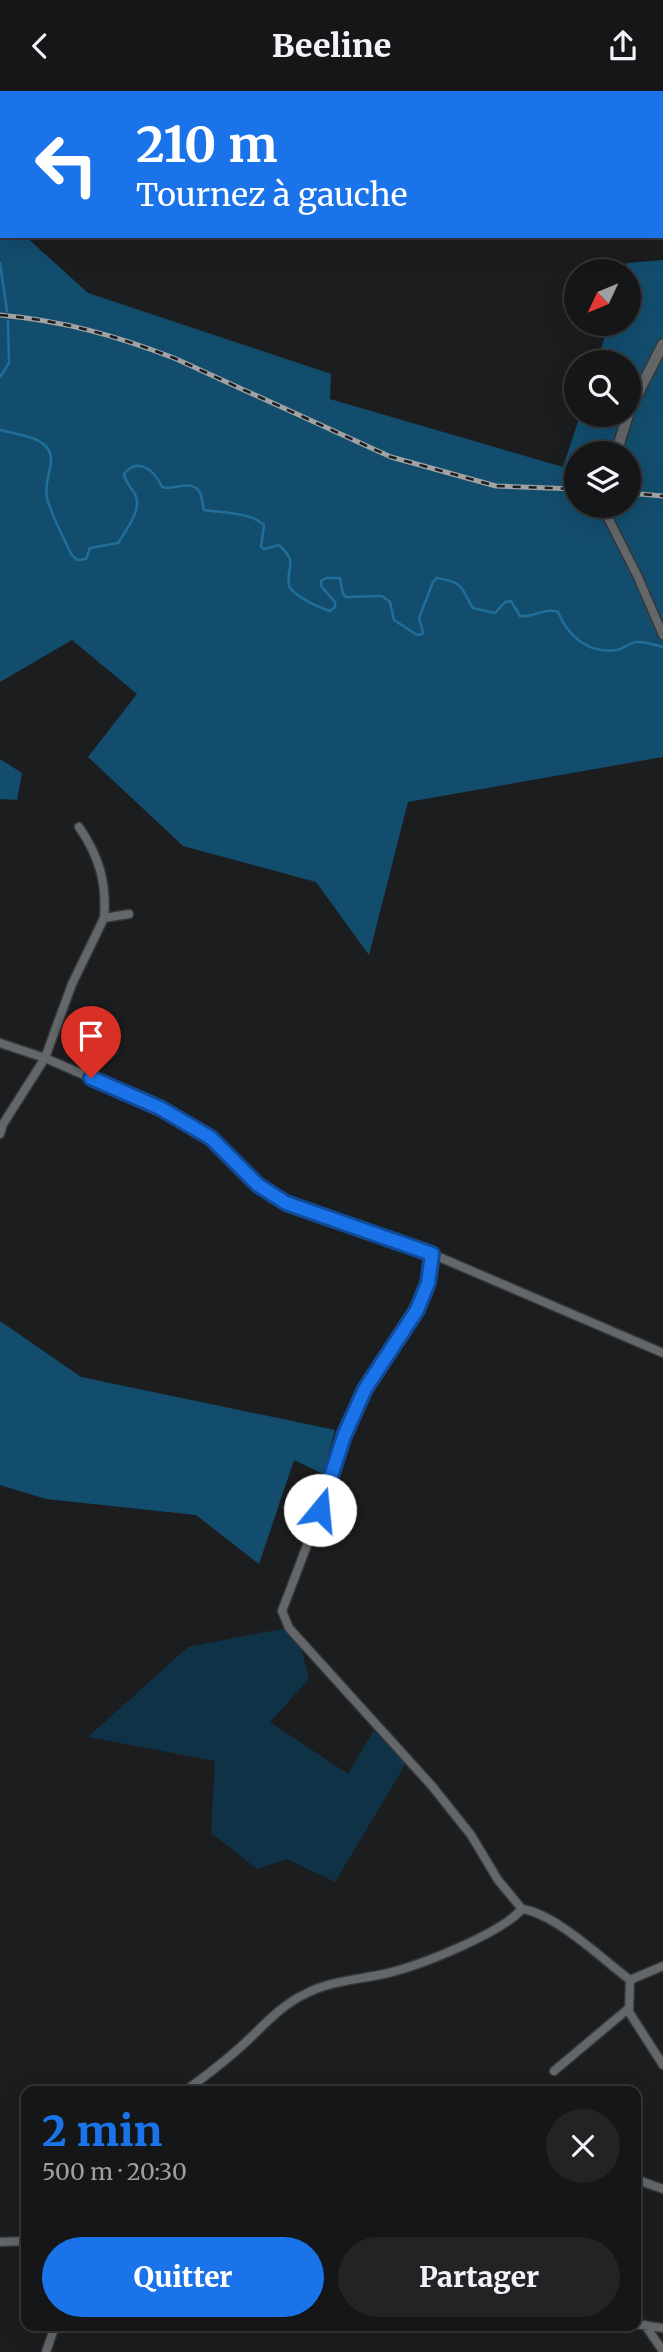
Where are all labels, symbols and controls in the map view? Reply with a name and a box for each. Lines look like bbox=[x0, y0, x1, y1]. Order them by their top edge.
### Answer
text: Beeline bbox=[272, 26, 391, 66]
icon: back bbox=[21, 27, 59, 65]
icon: share bbox=[604, 27, 642, 65]
text: 210 m bbox=[136, 114, 277, 175]
icon: left bbox=[21, 119, 112, 210]
text: Tournez à gauche bbox=[136, 175, 407, 215]
north arrow bbox=[564, 259, 640, 336]
map controls bbox=[564, 259, 641, 518]
button: search bbox=[564, 350, 641, 427]
button: layers bbox=[564, 441, 641, 518]
pin bbox=[61, 1006, 121, 1078]
icon: arrive bbox=[72, 1017, 110, 1055]
position arrow bbox=[283, 1473, 357, 1547]
text: 2 min bbox=[42, 2105, 162, 2157]
button: close bbox=[546, 2109, 620, 2183]
text: 500 m · 20:30 bbox=[42, 2157, 187, 2186]
button: Quitter bbox=[42, 2237, 324, 2317]
button: Partager bbox=[338, 2237, 620, 2317]

